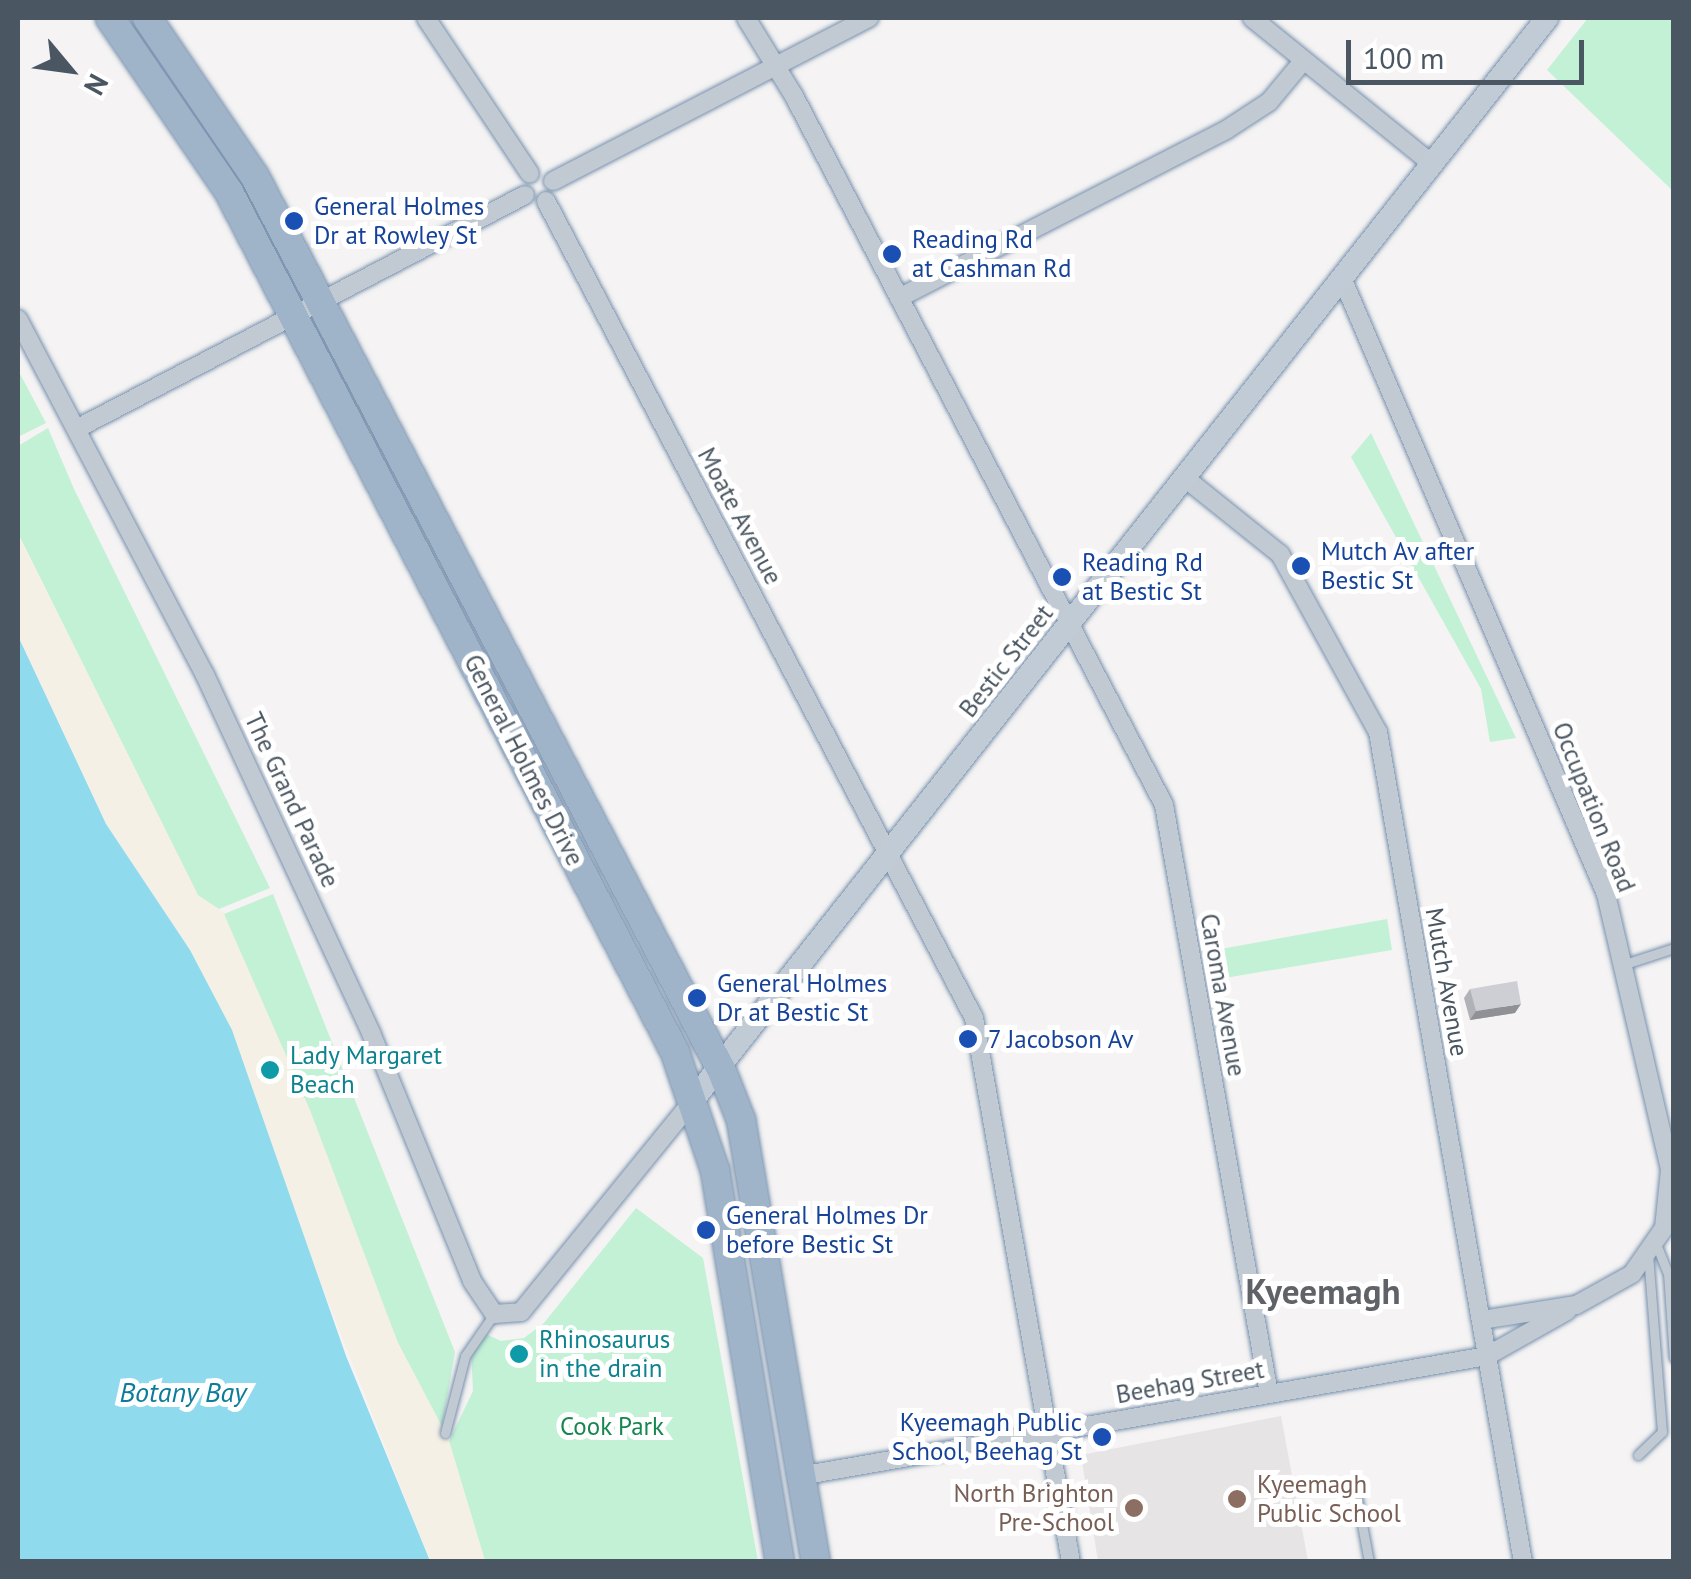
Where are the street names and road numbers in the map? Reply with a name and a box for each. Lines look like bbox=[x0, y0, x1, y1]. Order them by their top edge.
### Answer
street label: Moate Avenue bbox=[691, 442, 789, 590]
street label: Bestic Street bbox=[953, 599, 1059, 723]
street label: General Holmes Drive bbox=[458, 649, 590, 871]
street label: The Grand Parade bbox=[238, 708, 346, 892]
street label: Occupation Road bbox=[1546, 718, 1642, 896]
street label: Mutch Avenue bbox=[1419, 905, 1475, 1059]
street label: Caroma Avenue bbox=[1194, 911, 1252, 1079]
street label: Beehag Street bbox=[1114, 1354, 1266, 1410]

